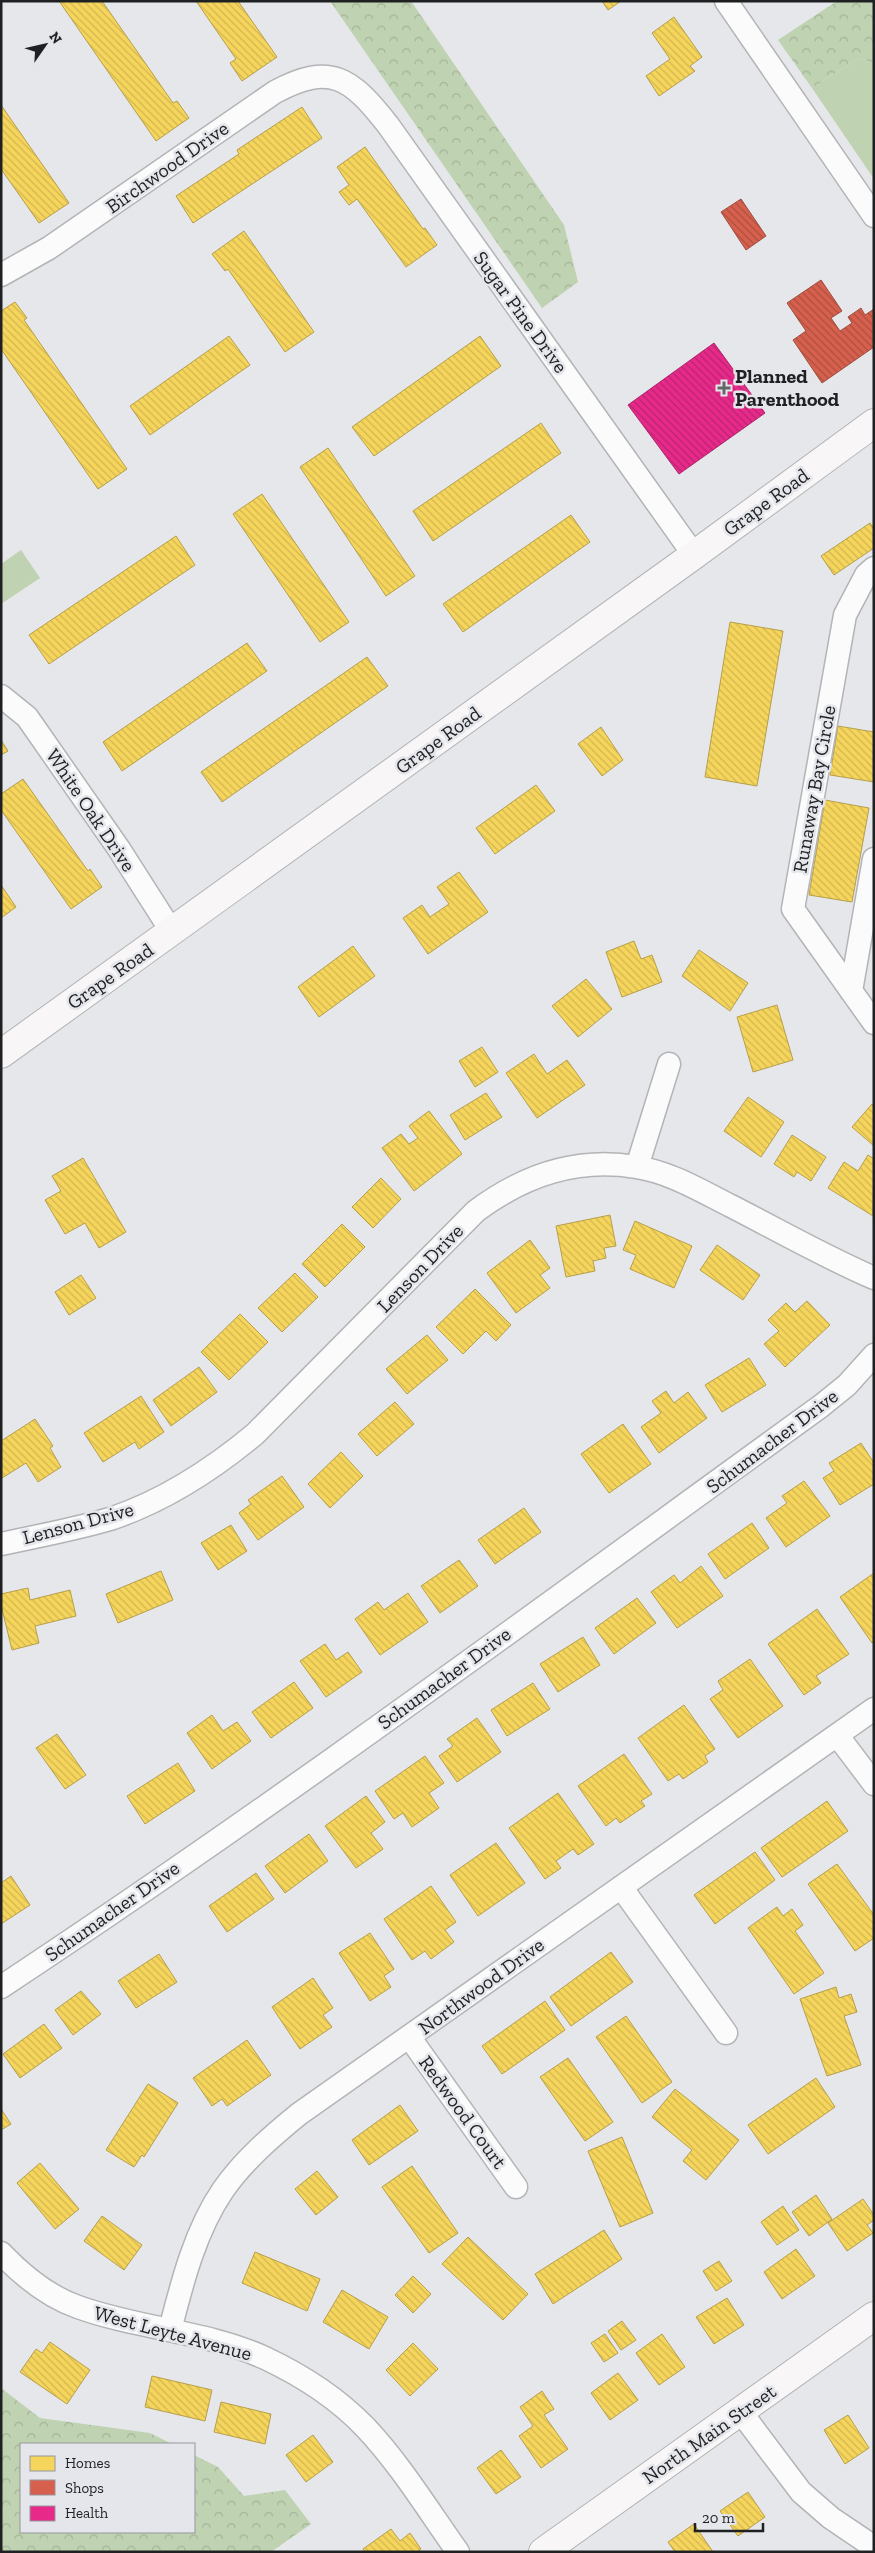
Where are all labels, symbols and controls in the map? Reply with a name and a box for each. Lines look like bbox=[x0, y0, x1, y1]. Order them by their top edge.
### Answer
north arrow bbox=[20, 20, 70, 70]
text: N bbox=[45, 29, 66, 47]
street label: Birchwood Drive bbox=[101, 116, 233, 218]
street label: Sugar Pine Drive bbox=[469, 246, 573, 378]
place label: Planned Parenthood bbox=[735, 364, 840, 411]
marker: Planned Parenthood bbox=[717, 381, 731, 395]
street label: Grape Road bbox=[719, 463, 813, 541]
street label: Grape Road bbox=[391, 701, 485, 779]
street label: Runaway Bay Circle bbox=[787, 703, 841, 875]
street label: White Oak Drive bbox=[41, 744, 141, 876]
street label: Grape Road bbox=[62, 938, 158, 1014]
street label: Lenson Drive bbox=[372, 1219, 468, 1317]
street label: Schumacher Drive bbox=[701, 1384, 843, 1498]
street label: Lenson Drive bbox=[20, 1497, 136, 1549]
street label: Schumacher Drive bbox=[373, 1622, 515, 1734]
street label: Schumacher Drive bbox=[40, 1856, 184, 1966]
street label: Northwood Drive bbox=[413, 1932, 549, 2040]
street label: Redwood Court bbox=[414, 2051, 512, 2174]
street label: West Leyte Avenue bbox=[92, 2300, 254, 2366]
street label: North Main Street bbox=[638, 2379, 781, 2489]
legend bbox=[20, 2443, 195, 2533]
text: Homes bbox=[65, 2454, 110, 2472]
text: Shops bbox=[65, 2479, 104, 2497]
scale bar bbox=[695, 2500, 762, 2532]
text: Health bbox=[65, 2504, 109, 2522]
text: 20 m bbox=[702, 2509, 735, 2527]

